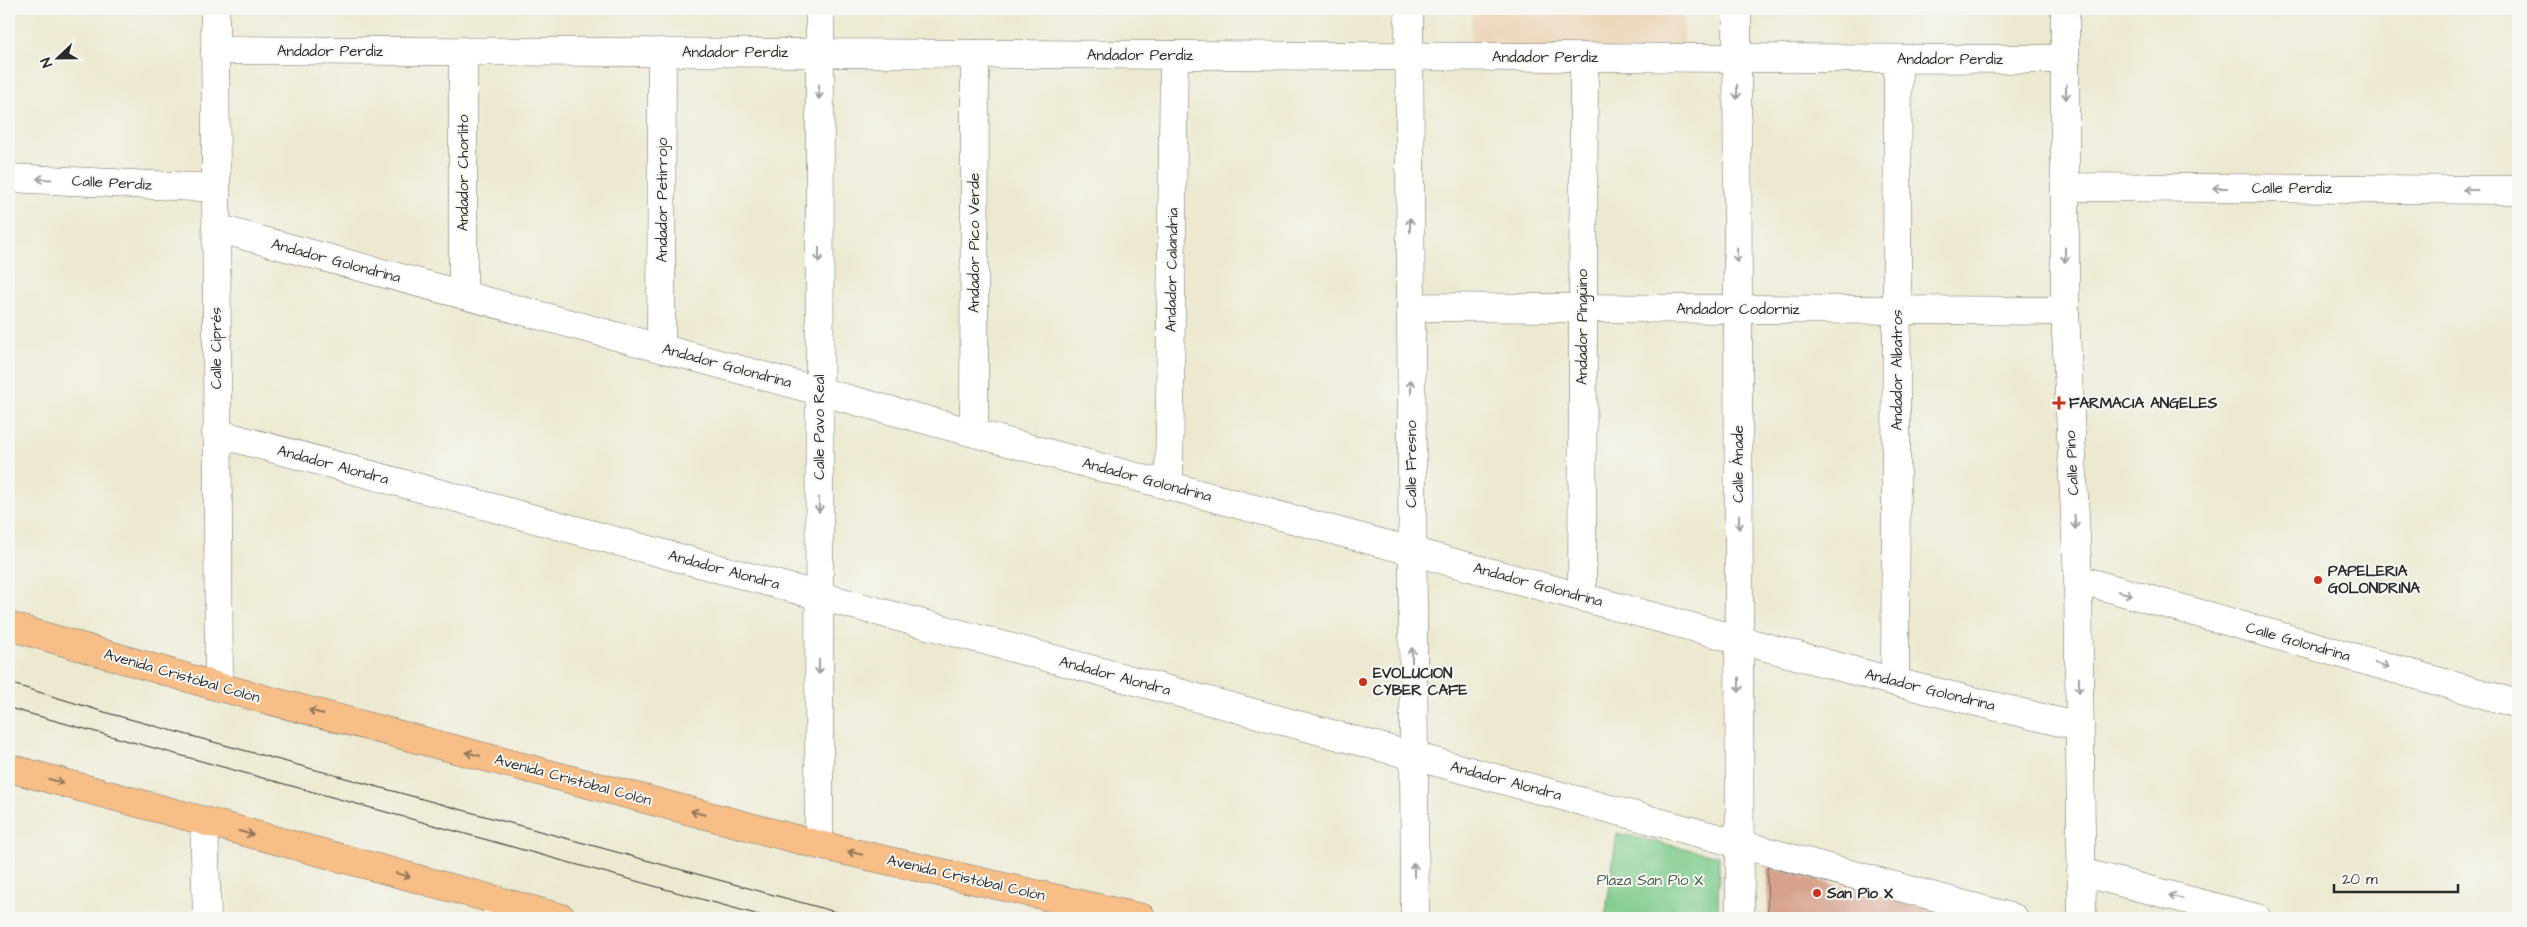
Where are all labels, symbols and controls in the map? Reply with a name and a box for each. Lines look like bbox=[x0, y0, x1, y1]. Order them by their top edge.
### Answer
north arrow bbox=[32, 32, 82, 82]
street label: Andador Perdiz bbox=[277, 41, 384, 62]
street label: Andador Perdiz bbox=[682, 42, 789, 63]
street label: Andador Perdiz bbox=[1087, 45, 1194, 66]
street label: Andador Perdiz bbox=[1492, 47, 1599, 68]
street label: Andador Perdiz bbox=[1897, 49, 2004, 70]
text: N bbox=[36, 54, 58, 70]
one-way arrow bbox=[814, 84, 824, 100]
one-way arrow bbox=[1732, 84, 1742, 100]
one-way arrow bbox=[2061, 84, 2071, 100]
street label: Andador Chorlito bbox=[453, 114, 474, 231]
street label: Andador Petirrojo bbox=[652, 137, 673, 262]
street label: Calle Perdiz bbox=[71, 170, 153, 196]
street label: Andador Pico Verde bbox=[964, 173, 985, 313]
one-way arrow bbox=[37, 175, 53, 184]
street label: Calle Perdiz bbox=[2252, 178, 2333, 199]
one-way arrow bbox=[2212, 183, 2228, 193]
one-way arrow bbox=[2462, 185, 2478, 195]
street label: Andador Calandria bbox=[1160, 207, 1184, 332]
one-way arrow bbox=[1405, 217, 1415, 233]
street label: Andador Golondrina bbox=[269, 234, 403, 288]
one-way arrow bbox=[814, 246, 824, 263]
one-way arrow bbox=[2060, 246, 2070, 263]
one-way arrow bbox=[1733, 247, 1742, 263]
street label: Andador Pingüino bbox=[1572, 269, 1594, 385]
street label: Andador Codorniz bbox=[1676, 299, 1800, 320]
street label: Calle Ciprés bbox=[206, 306, 227, 389]
street label: Andador Albatros bbox=[1887, 309, 1908, 431]
street label: Andador Golondrina bbox=[660, 339, 794, 393]
street label: Calle Pavo Real bbox=[809, 374, 830, 480]
one-way arrow bbox=[1406, 379, 1416, 396]
place label: FARMACIA ANGELES bbox=[2069, 393, 2218, 414]
marker: FARMACIA ANGELES bbox=[2053, 397, 2065, 409]
street label: Calle Fresno bbox=[1401, 420, 1422, 508]
street label: Calle Ánade bbox=[1728, 425, 1749, 503]
street label: Calle Pino bbox=[2060, 430, 2084, 496]
street label: Andador Alondra bbox=[275, 440, 391, 490]
street label: Andador Golondrina bbox=[1080, 453, 1214, 507]
one-way arrow bbox=[814, 496, 824, 513]
one-way arrow bbox=[1734, 514, 1744, 530]
one-way arrow bbox=[2070, 514, 2080, 530]
street label: Andador Alondra bbox=[666, 545, 782, 595]
street label: Andador Golondrina bbox=[1471, 558, 1605, 612]
place label: PAPELERIA GOLONDRINA bbox=[2328, 561, 2420, 599]
marker: PAPELERIA GOLONDRINA bbox=[2312, 574, 2324, 586]
one-way arrow bbox=[2116, 588, 2132, 598]
street label: Calle Golondrina bbox=[2243, 617, 2353, 667]
street label: Avenida Cristóbal Colón bbox=[101, 644, 263, 708]
one-way arrow bbox=[1407, 647, 1417, 663]
street label: Andador Alondra bbox=[1057, 651, 1173, 701]
one-way arrow bbox=[814, 659, 824, 675]
one-way arrow bbox=[2374, 661, 2390, 671]
place label: EVOLUCION CYBER CAFE bbox=[1373, 663, 1467, 701]
street label: Andador Golondrina bbox=[1863, 664, 1998, 716]
marker: EVOLUCION CYBER CAFE bbox=[1357, 676, 1369, 688]
one-way arrow bbox=[1734, 676, 1744, 693]
one-way arrow bbox=[2074, 676, 2084, 692]
one-way arrow bbox=[309, 707, 325, 717]
one-way arrow bbox=[466, 749, 482, 758]
street label: Avenida Cristóbal Colón bbox=[492, 749, 654, 811]
street label: Andador Alondra bbox=[1448, 756, 1564, 806]
one-way arrow bbox=[47, 777, 63, 787]
one-way arrow bbox=[691, 808, 707, 817]
one-way arrow bbox=[238, 829, 254, 838]
one-way arrow bbox=[848, 848, 864, 857]
street label: Avenida Cristóbal Colón bbox=[885, 850, 1048, 907]
one-way arrow bbox=[1409, 862, 1419, 878]
scale bar bbox=[2334, 862, 2458, 894]
text: 20 m bbox=[2342, 869, 2378, 890]
park label: Plaza San Pio X bbox=[1597, 870, 1703, 891]
one-way arrow bbox=[395, 871, 411, 880]
place label: San Pio X bbox=[1826, 883, 1893, 904]
marker: San Pio X bbox=[1811, 887, 1823, 899]
one-way arrow bbox=[2168, 892, 2184, 901]

